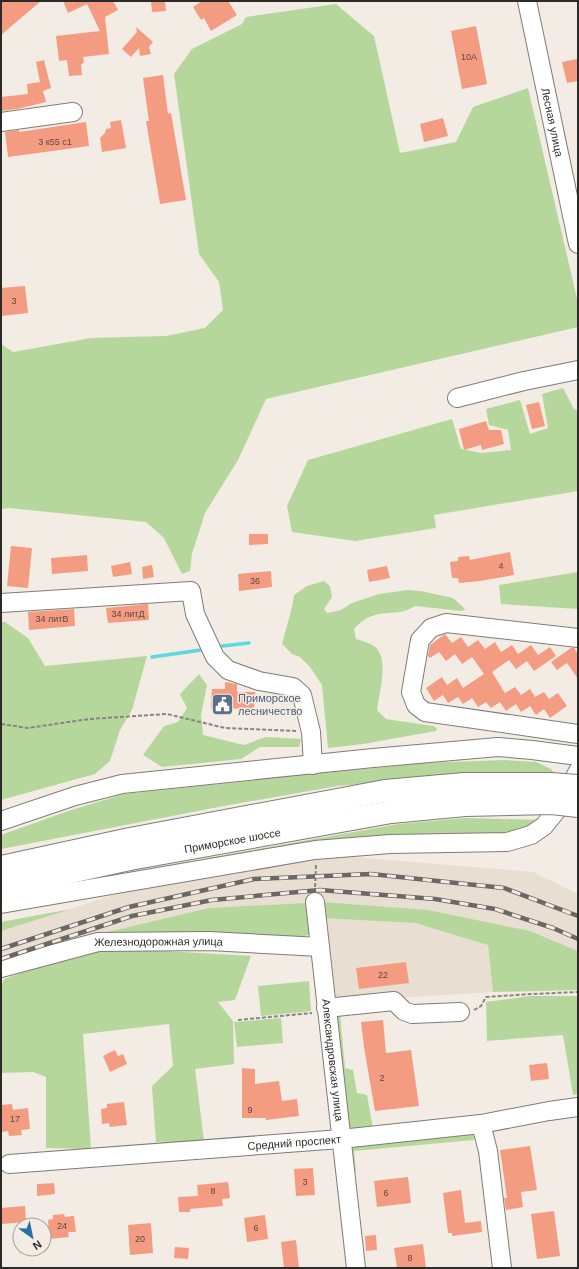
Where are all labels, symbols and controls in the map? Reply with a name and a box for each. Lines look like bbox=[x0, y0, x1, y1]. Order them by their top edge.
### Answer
house number: 10А bbox=[461, 52, 477, 62]
street label: Лесная улица bbox=[539, 87, 566, 159]
house number: 3 к55 с1 bbox=[38, 137, 72, 147]
house number: 3 bbox=[11, 296, 17, 306]
house number: 4 bbox=[498, 561, 504, 571]
house number: 36 bbox=[250, 576, 260, 586]
house number: 34 литД bbox=[111, 609, 145, 619]
house number: 34 литВ bbox=[36, 614, 68, 624]
public building icon: Приморское лесничество bbox=[209, 691, 235, 717]
place label: Приморское лесничество bbox=[238, 692, 302, 717]
street label: Приморское шоссе bbox=[183, 826, 282, 855]
street label: Железнодорожная улица bbox=[94, 935, 224, 948]
house number: 22 bbox=[378, 970, 388, 980]
street label: Александровская улица bbox=[320, 998, 346, 1123]
house number: 2 bbox=[379, 1073, 385, 1083]
house number: 9 bbox=[247, 1105, 253, 1115]
house number: 17 bbox=[10, 1114, 20, 1124]
street label: Средний проспект bbox=[247, 1133, 341, 1152]
house number: 3 bbox=[302, 1177, 308, 1187]
house number: 8 bbox=[210, 1186, 216, 1196]
house number: 6 bbox=[383, 1188, 389, 1198]
north arrow bbox=[12, 1217, 52, 1257]
house number: 24 bbox=[57, 1221, 67, 1231]
house number: 6 bbox=[253, 1223, 259, 1233]
house number: 20 bbox=[135, 1234, 145, 1244]
text: N bbox=[31, 1238, 44, 1253]
house number: 8 bbox=[407, 1253, 413, 1263]

